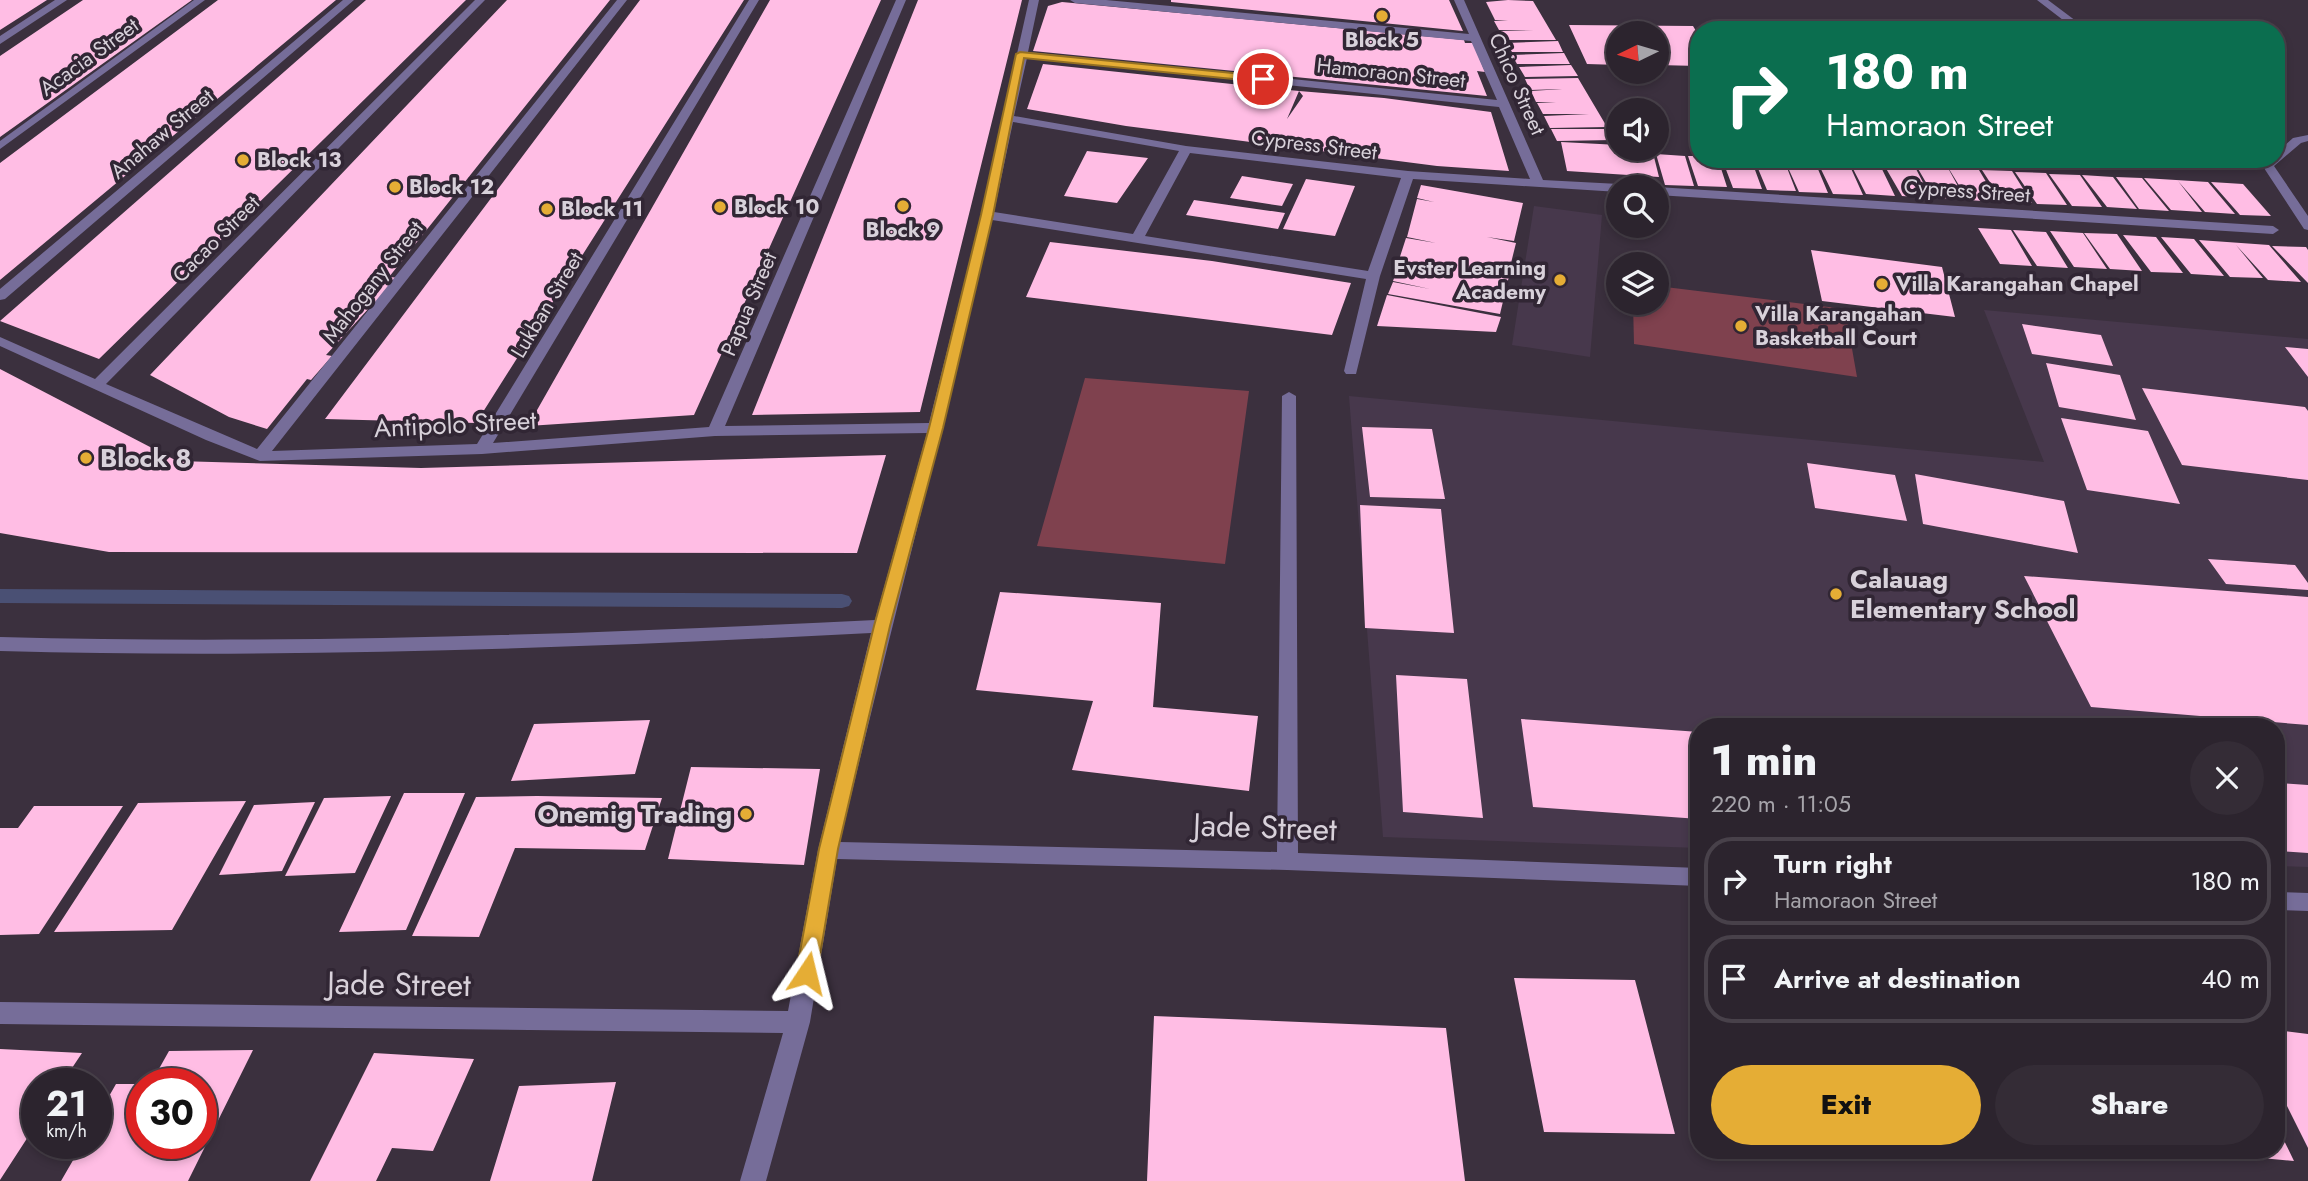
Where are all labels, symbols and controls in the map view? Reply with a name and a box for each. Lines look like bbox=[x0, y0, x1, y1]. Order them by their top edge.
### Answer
marker: Block 5 bbox=[1374, 8, 1390, 24]
street label: Acacia Street bbox=[33, 11, 145, 103]
north arrow bbox=[1606, 21, 1670, 84]
map controls bbox=[1606, 21, 1669, 315]
place label: Block 5 bbox=[1345, 25, 1419, 55]
street label: Chico Street bbox=[1481, 28, 1553, 140]
text: 180 m bbox=[1826, 37, 1969, 107]
pin bbox=[1233, 49, 1293, 109]
icon: right bbox=[1711, 49, 1802, 140]
street label: Hamoraon Street bbox=[1315, 50, 1467, 96]
icon: arrive bbox=[1244, 60, 1282, 98]
street label: Anahaw Street bbox=[104, 82, 220, 186]
button: sound bbox=[1606, 98, 1669, 161]
text: Hamoraon Street bbox=[1826, 102, 2053, 148]
street label: Cypress Street bbox=[1249, 122, 1379, 168]
place label: Block 13 bbox=[257, 145, 342, 175]
marker: Block 13 bbox=[235, 152, 251, 168]
place label: Block 12 bbox=[409, 172, 494, 202]
street label: Cypress Street bbox=[1903, 172, 2031, 210]
button: search bbox=[1606, 175, 1669, 238]
marker: Block 12 bbox=[387, 179, 403, 195]
street label: Cacao Street bbox=[166, 189, 266, 289]
place label: Block 10 bbox=[734, 192, 819, 222]
place label: Block 11 bbox=[561, 194, 643, 224]
marker: Block 9 bbox=[895, 198, 911, 214]
marker: Block 10 bbox=[712, 199, 728, 215]
marker: Block 11 bbox=[539, 201, 555, 217]
street label: Mahogany Street bbox=[316, 214, 430, 350]
place label: Block 9 bbox=[866, 215, 940, 245]
street label: Lukban Street bbox=[504, 246, 590, 364]
street label: Papua Street bbox=[714, 247, 784, 361]
button: layers bbox=[1606, 252, 1669, 315]
place label: Evster Learning Academy bbox=[1393, 253, 1547, 307]
place label: Villa Karangahan Chapel bbox=[1895, 269, 2139, 299]
marker: Evster Learning Academy bbox=[1552, 272, 1568, 288]
marker: Villa Karangahan Chapel bbox=[1874, 276, 1890, 292]
place label: Villa Karangahan Basketball Court bbox=[1754, 299, 1923, 353]
marker: Villa Karangahan Basketball Court bbox=[1733, 318, 1749, 334]
street label: Antipolo Street bbox=[373, 401, 538, 447]
place label: Block 8 bbox=[100, 439, 192, 477]
marker: Block 8 bbox=[78, 450, 94, 466]
place label: Calauag Elementary School bbox=[1850, 560, 2075, 628]
marker: Calauag Elementary School bbox=[1828, 586, 1844, 602]
text: 1 min bbox=[1711, 730, 1817, 791]
button: close bbox=[2190, 741, 2264, 815]
text: 220 m · 11:05 bbox=[1711, 787, 1851, 821]
place label: Onemig Trading bbox=[537, 795, 732, 833]
street label: Jade Street bbox=[1188, 801, 1338, 853]
marker: Onemig Trading bbox=[738, 806, 754, 822]
text: Turn right bbox=[1774, 845, 1892, 883]
icon: right bbox=[1715, 862, 1753, 900]
text: 180 m bbox=[2190, 862, 2260, 900]
text: Hamoraon Street bbox=[1774, 883, 1937, 917]
position arrow bbox=[770, 936, 844, 1010]
street label: Jade Street bbox=[323, 960, 472, 1008]
icon: arrive bbox=[1715, 960, 1753, 998]
text: Arrive at destination bbox=[1774, 960, 2021, 998]
text: 40 m bbox=[2201, 960, 2260, 998]
button: Exit bbox=[1711, 1065, 1981, 1145]
button: Share bbox=[1995, 1065, 2264, 1145]
speed limit sign: 30 bbox=[126, 1068, 217, 1159]
text: 21 bbox=[46, 1079, 87, 1129]
text: km/h bbox=[46, 1118, 87, 1144]

